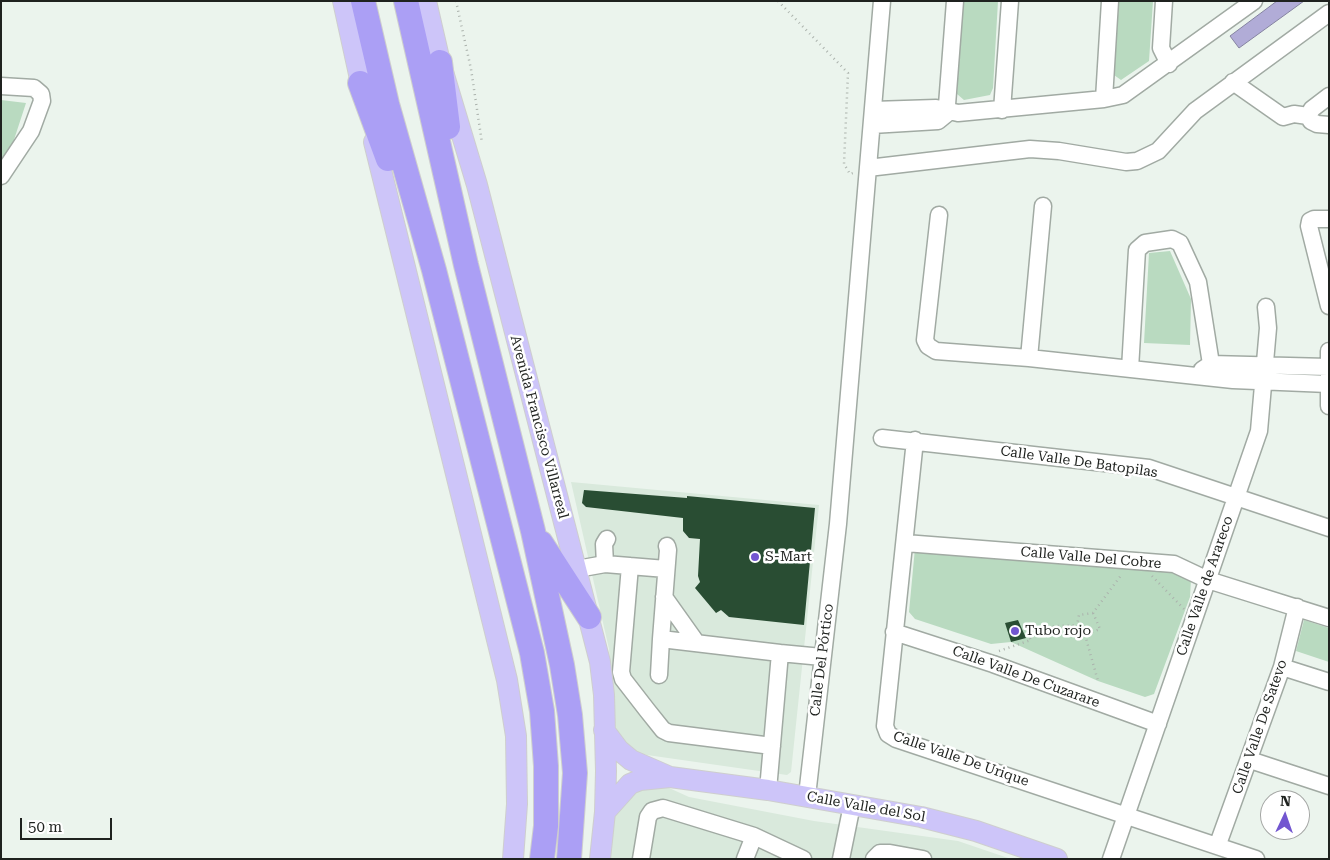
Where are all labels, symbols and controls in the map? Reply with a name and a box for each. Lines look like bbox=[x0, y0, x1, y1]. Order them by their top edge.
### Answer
street label: Avenida Francisco Villarreal bbox=[506, 333, 572, 521]
street label: Calle Valle De Batopilas bbox=[999, 443, 1159, 481]
street label: Calle Valle de Arareco bbox=[1173, 514, 1237, 658]
street label: Calle Valle Del Cobre bbox=[1020, 543, 1162, 573]
place label: S-Mart bbox=[765, 549, 812, 565]
marker: S-Mart bbox=[749, 551, 761, 563]
street label: Calle Del Pórtico bbox=[807, 603, 837, 717]
place label: Tubo rojo bbox=[1025, 623, 1091, 639]
marker: Tubo rojo bbox=[1009, 625, 1021, 637]
street label: Calle Valle De Cuzarare bbox=[950, 643, 1102, 711]
street label: Calle Valle De Satevo bbox=[1229, 657, 1291, 797]
street label: Calle Valle De Urique bbox=[891, 728, 1031, 790]
street label: Calle Valle del Sol bbox=[805, 788, 927, 826]
north arrow bbox=[1260, 790, 1310, 840]
text: N bbox=[1280, 793, 1292, 809]
scale bar bbox=[22, 808, 115, 840]
text: 50 m bbox=[28, 818, 62, 836]

